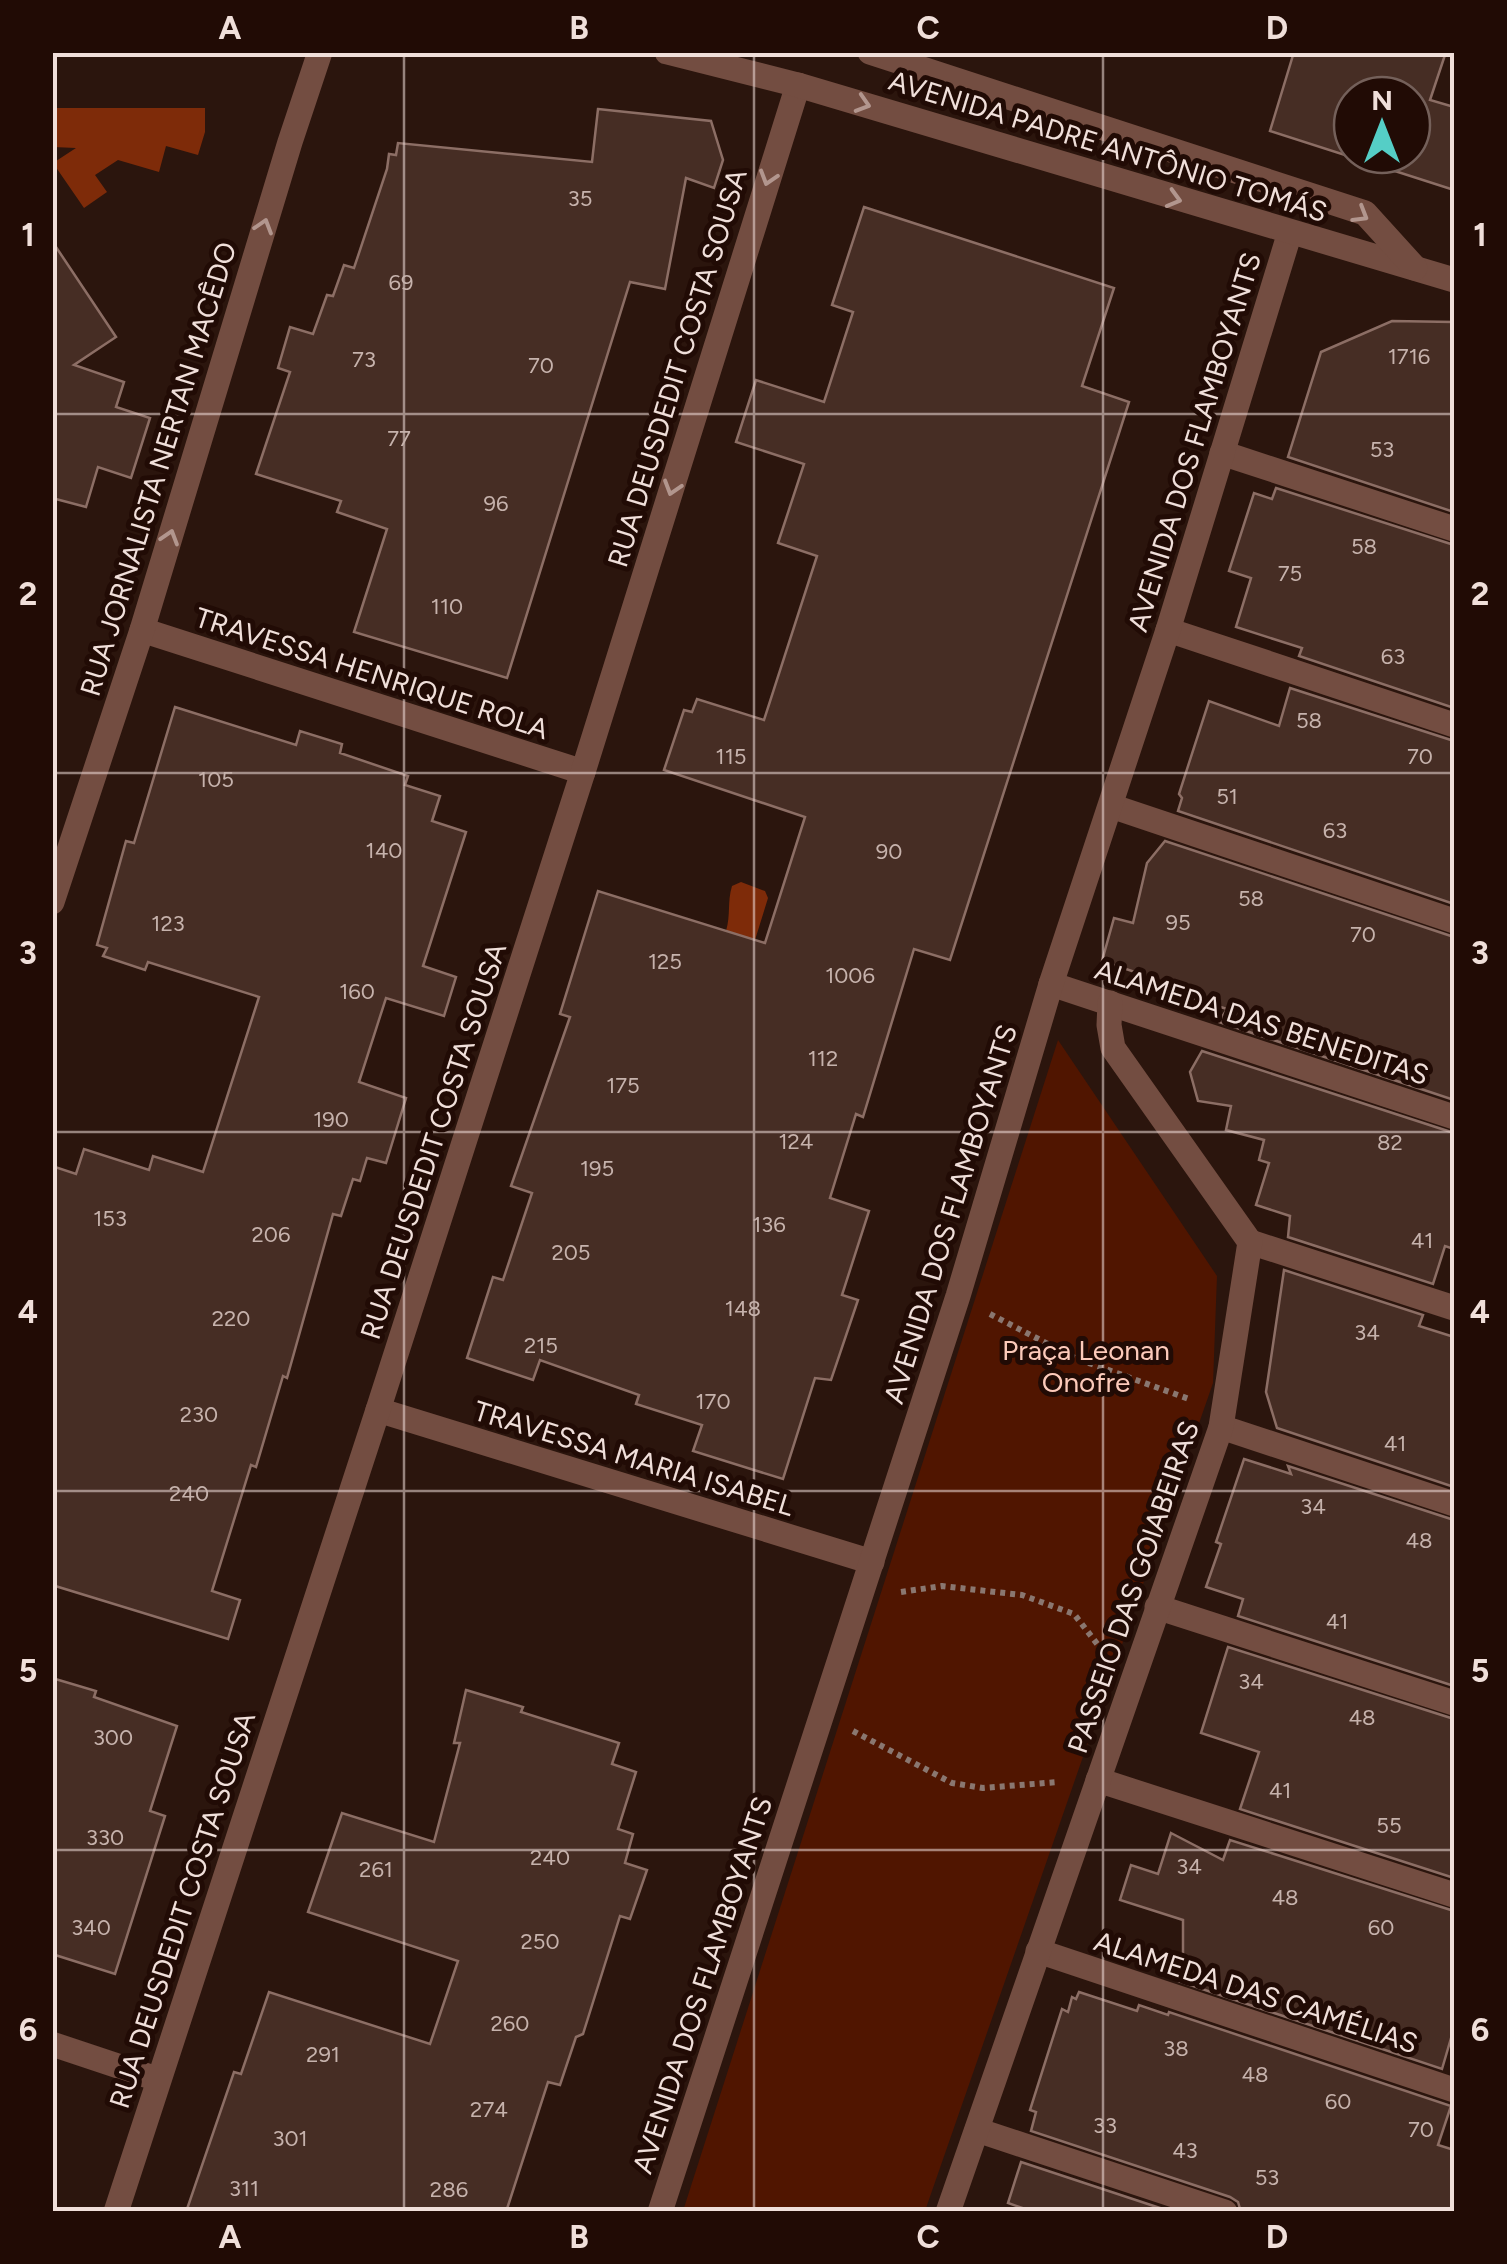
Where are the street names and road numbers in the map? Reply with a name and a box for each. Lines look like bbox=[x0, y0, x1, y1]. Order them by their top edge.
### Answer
street label: AVENIDA PADRE ANTÔNIO TOMÁS bbox=[885, 63, 1331, 229]
street label: RUA DEUSDEDIT COSTA SOUSA bbox=[600, 165, 754, 571]
street label: RUA JORNALISTA NERTAN MACÊDO bbox=[73, 238, 243, 700]
street label: AVENIDA DOS FLAMBOYANTS bbox=[1120, 248, 1268, 636]
street label: TRAVESSA HENRIQUE ROLA bbox=[191, 600, 553, 746]
street label: RUA DEUSDEDIT COSTA SOUSA bbox=[353, 939, 513, 1343]
street label: ALAMEDA DAS BENEDITAS bbox=[1091, 952, 1433, 1092]
street label: AVENIDA DOS FLAMBOYANTS bbox=[876, 1020, 1024, 1408]
street label: TRAVESSA MARIA ISABEL bbox=[470, 1393, 798, 1523]
street label: PASSEIO DAS GOIABEIRAS bbox=[1060, 1416, 1206, 1758]
street label: RUA DEUSDEDIT COSTA SOUSA bbox=[102, 1708, 262, 2112]
street label: AVENIDA DOS FLAMBOYANTS bbox=[625, 1792, 779, 2178]
street label: ALAMEDA DAS CAMÉLIAS bbox=[1090, 1924, 1422, 2060]

